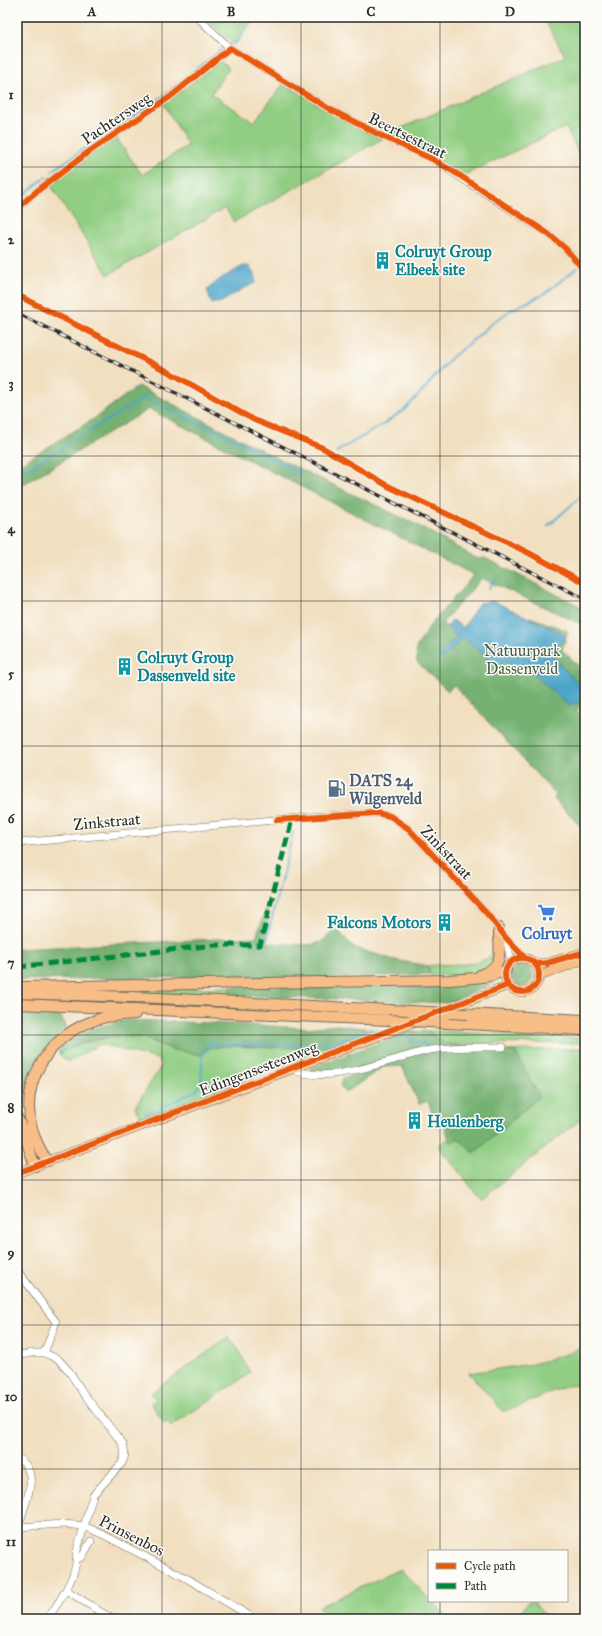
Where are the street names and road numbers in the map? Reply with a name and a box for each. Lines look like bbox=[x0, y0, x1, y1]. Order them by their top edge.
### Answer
street label: Pachtersweg bbox=[78, 88, 156, 149]
street label: Beertsestraat bbox=[366, 108, 450, 163]
street label: Zinkstraat bbox=[73, 809, 142, 834]
street label: Zinkstraat bbox=[417, 821, 477, 884]
street label: Edingensesteenweg bbox=[196, 1037, 321, 1101]
street label: Prinsenbos bbox=[96, 1511, 168, 1560]

